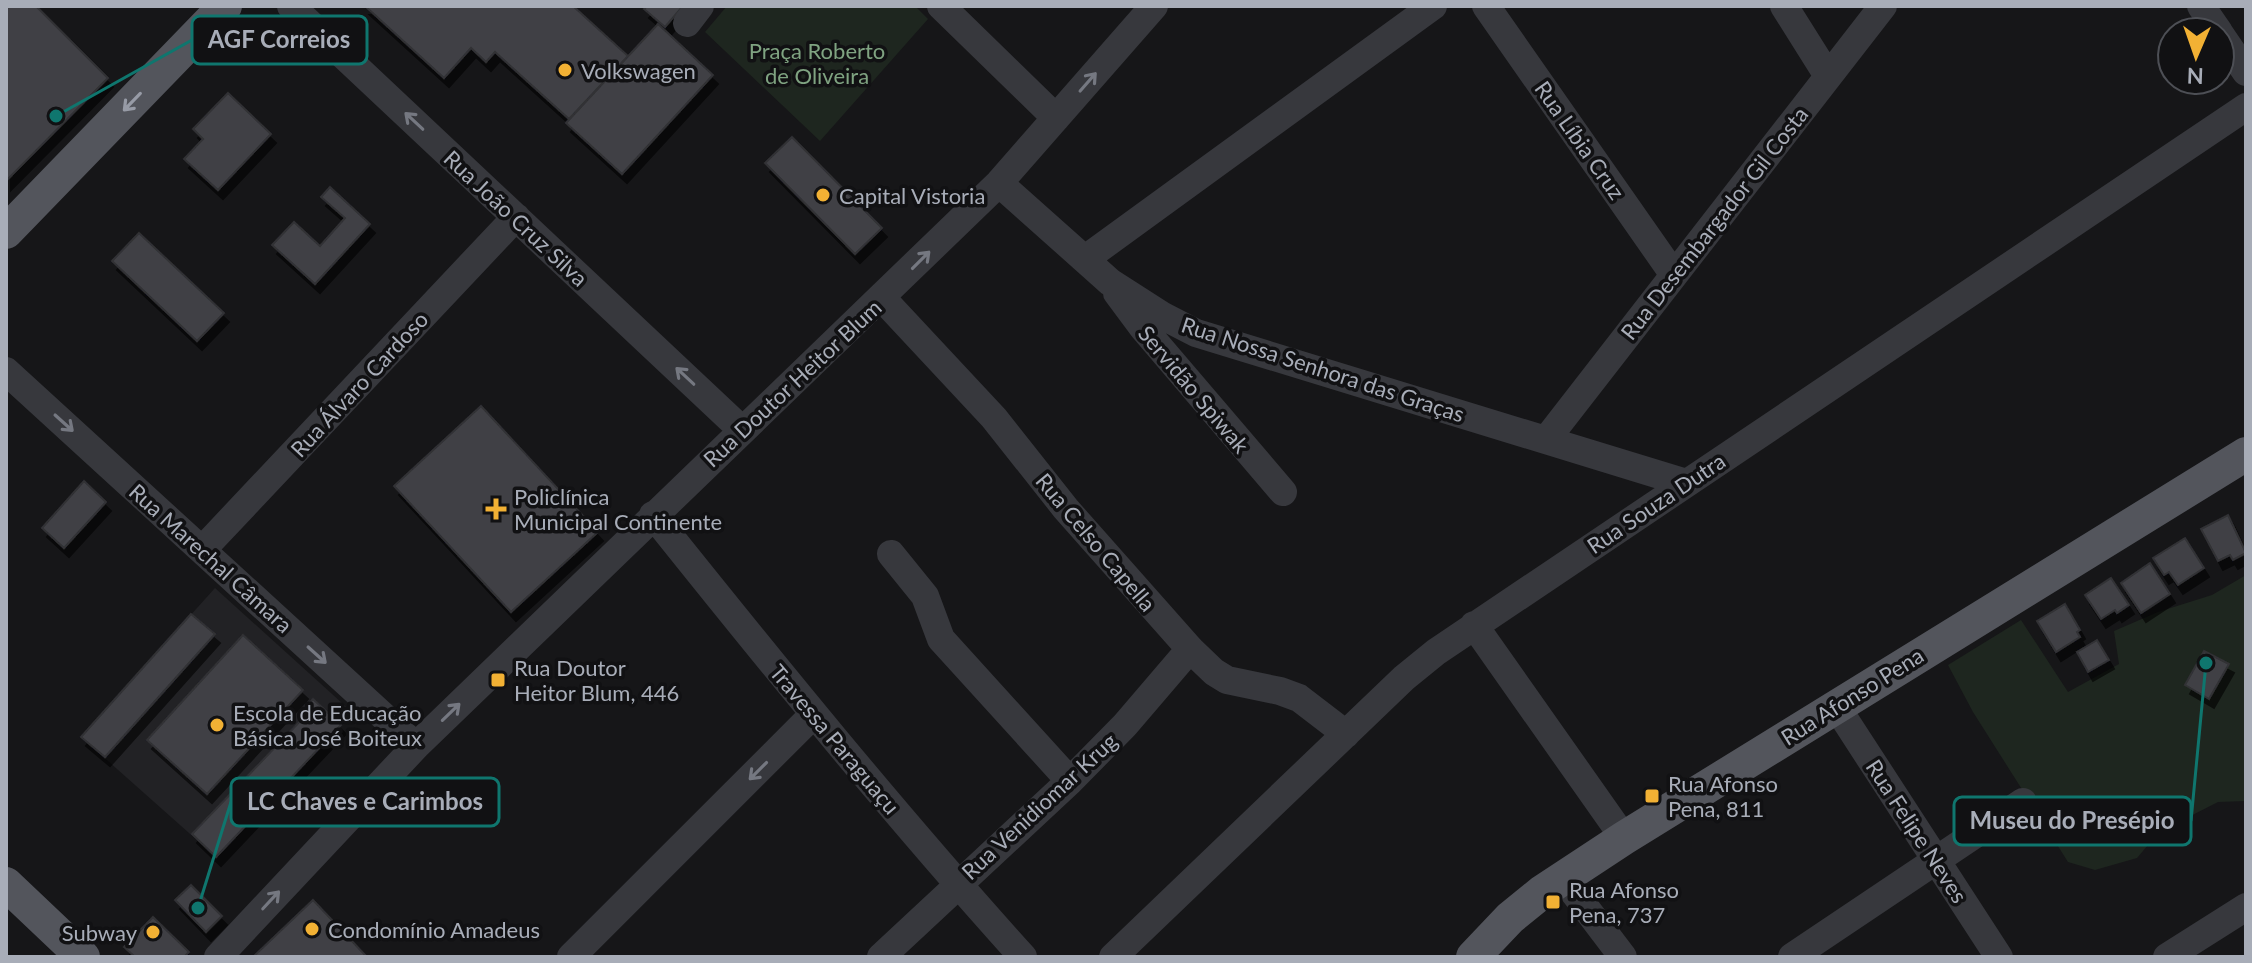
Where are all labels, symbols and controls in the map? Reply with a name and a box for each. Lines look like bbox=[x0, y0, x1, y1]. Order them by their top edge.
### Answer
callout: AGF Correios bbox=[192, 16, 367, 64]
north arrow bbox=[2156, 16, 2236, 96]
text: AGF Correios bbox=[207, 24, 350, 53]
park label: Praça Roberto de Oliveira bbox=[749, 37, 885, 89]
place label: Volkswagen bbox=[581, 57, 696, 84]
marker: Volkswagen bbox=[556, 61, 574, 79]
text: N bbox=[2186, 63, 2204, 90]
one-way arrow bbox=[1078, 73, 1096, 93]
street label: Rua Líbia Cruz bbox=[1529, 76, 1631, 204]
one-way arrow bbox=[122, 92, 141, 112]
street label: Rua Desembargador Gil Costa bbox=[1615, 101, 1813, 345]
one-way arrow bbox=[404, 112, 424, 131]
street label: Rua João Cruz Silva bbox=[438, 144, 594, 292]
place label: Capital Vistoria bbox=[839, 182, 985, 209]
marker: Capital Vistoria bbox=[814, 186, 832, 204]
one-way arrow bbox=[911, 251, 930, 270]
street label: Rua Doutor Heitor Blum bbox=[697, 294, 887, 472]
street label: Rua Álvaro Cardoso bbox=[285, 306, 433, 462]
street label: Rua Nossa Senhora das Graças bbox=[1178, 310, 1468, 428]
street label: Servidão Spiwak bbox=[1133, 320, 1256, 459]
one-way arrow bbox=[675, 367, 695, 386]
one-way arrow bbox=[53, 414, 73, 432]
street label: Rua Souza Dutra bbox=[1582, 447, 1730, 559]
street label: Rua Celso Capella bbox=[1030, 467, 1162, 617]
street label: Rua Marechal Câmara bbox=[124, 478, 298, 638]
place label: Policlínica Municipal Continente bbox=[514, 483, 722, 535]
marker: Policlínica Municipal Continente bbox=[485, 498, 507, 520]
street label: Rua Afonso Pena bbox=[1776, 641, 1928, 751]
one-way arrow bbox=[307, 646, 327, 664]
place label: Rua Doutor Heitor Blum, 446 bbox=[514, 654, 679, 706]
street label: Travessa Paraguaçu bbox=[764, 659, 906, 819]
marker: Rua Doutor Heitor Blum, 446 bbox=[489, 671, 507, 689]
place label: Escola de Educação Básica José Boiteux bbox=[233, 699, 422, 751]
one-way arrow bbox=[441, 703, 460, 722]
marker: Escola de Educação Básica José Boiteux bbox=[208, 716, 226, 734]
street label: Rua Venidiomar Krug bbox=[956, 727, 1122, 885]
street label: Rua Felipe Neves bbox=[1861, 754, 1973, 908]
one-way arrow bbox=[748, 761, 768, 780]
place label: Rua Afonso Pena, 811 bbox=[1668, 770, 1778, 822]
callout: LC Chaves e Carimbos bbox=[231, 778, 499, 826]
text: LC Chaves e Carimbos bbox=[247, 786, 483, 815]
marker: Rua Afonso Pena, 811 bbox=[1643, 787, 1661, 805]
callout: Museu do Presépio bbox=[1954, 797, 2191, 845]
text: Museu do Presépio bbox=[1970, 805, 2174, 834]
place label: Rua Afonso Pena, 737 bbox=[1569, 876, 1679, 928]
one-way arrow bbox=[262, 890, 281, 910]
marker: Rua Afonso Pena, 737 bbox=[1544, 893, 1562, 911]
place label: Condomínio Amadeus bbox=[328, 916, 540, 943]
place label: Subway bbox=[62, 919, 138, 946]
marker: Condomínio Amadeus bbox=[303, 920, 321, 938]
marker: Subway bbox=[144, 923, 162, 941]

